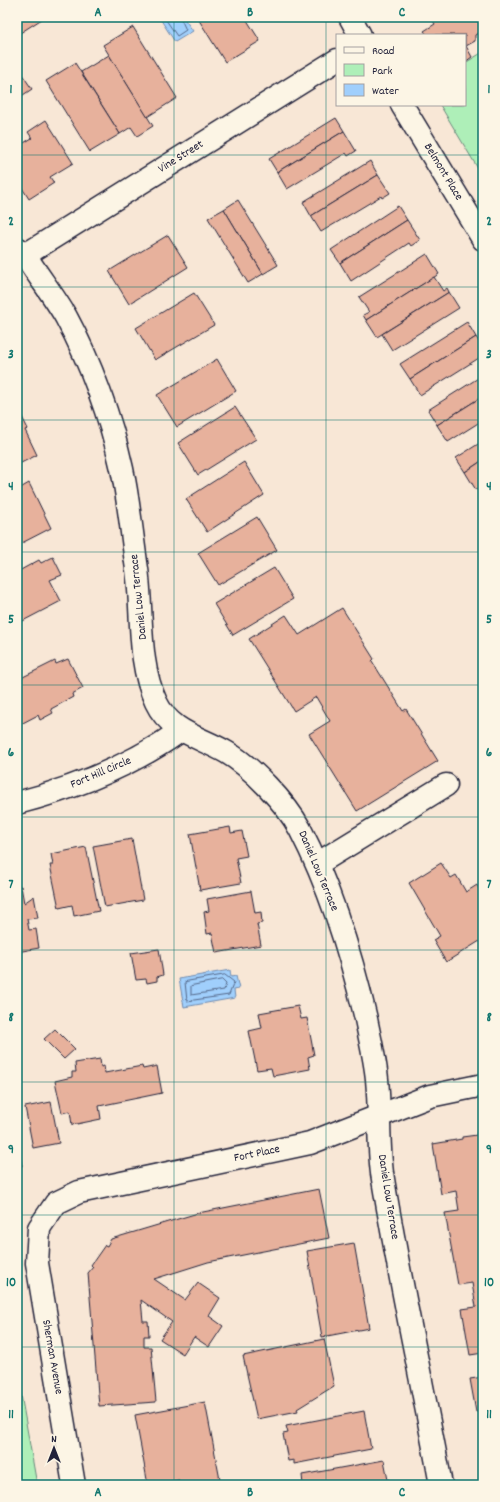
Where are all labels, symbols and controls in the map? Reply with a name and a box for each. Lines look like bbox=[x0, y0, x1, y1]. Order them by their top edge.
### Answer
text: A bbox=[94, 4, 102, 23]
text: B bbox=[247, 4, 253, 23]
text: C bbox=[399, 4, 406, 23]
legend bbox=[336, 34, 466, 106]
text: Road bbox=[372, 43, 394, 60]
text: Park bbox=[372, 63, 393, 80]
text: 1 bbox=[10, 81, 13, 100]
text: 1 bbox=[488, 81, 491, 100]
text: Water bbox=[372, 83, 399, 100]
street label: Vine Street bbox=[155, 136, 207, 178]
street label: Belmont Place bbox=[419, 140, 467, 204]
text: 2 bbox=[8, 213, 14, 232]
text: 2 bbox=[486, 213, 492, 232]
text: 3 bbox=[8, 346, 14, 365]
text: 3 bbox=[486, 346, 492, 365]
text: 4 bbox=[8, 478, 14, 497]
text: 4 bbox=[486, 478, 492, 497]
street label: Daniel Low Terrace bbox=[126, 553, 152, 641]
text: 5 bbox=[8, 611, 14, 630]
text: 5 bbox=[486, 611, 492, 630]
text: 6 bbox=[8, 744, 15, 763]
text: 6 bbox=[486, 744, 493, 763]
street label: Fort Hill Circle bbox=[68, 753, 134, 793]
street label: Daniel Low Terrace bbox=[293, 828, 343, 914]
text: 7 bbox=[9, 876, 14, 895]
text: 7 bbox=[487, 876, 492, 895]
text: 8 bbox=[8, 1009, 14, 1028]
text: 8 bbox=[486, 1009, 492, 1028]
text: 9 bbox=[8, 1141, 14, 1160]
street label: Fort Place bbox=[233, 1141, 281, 1167]
text: 9 bbox=[486, 1141, 492, 1160]
street label: Daniel Low Terrace bbox=[373, 1153, 403, 1241]
text: 10 bbox=[6, 1274, 16, 1293]
text: 10 bbox=[484, 1274, 494, 1293]
street label: Sherman Avenue bbox=[37, 1318, 67, 1396]
text: 11 bbox=[8, 1406, 14, 1425]
text: 11 bbox=[486, 1406, 492, 1425]
north arrow bbox=[34, 1428, 74, 1468]
text: N bbox=[51, 1432, 57, 1448]
text: A bbox=[94, 1484, 102, 1502]
text: B bbox=[247, 1484, 253, 1502]
text: C bbox=[399, 1484, 406, 1502]

